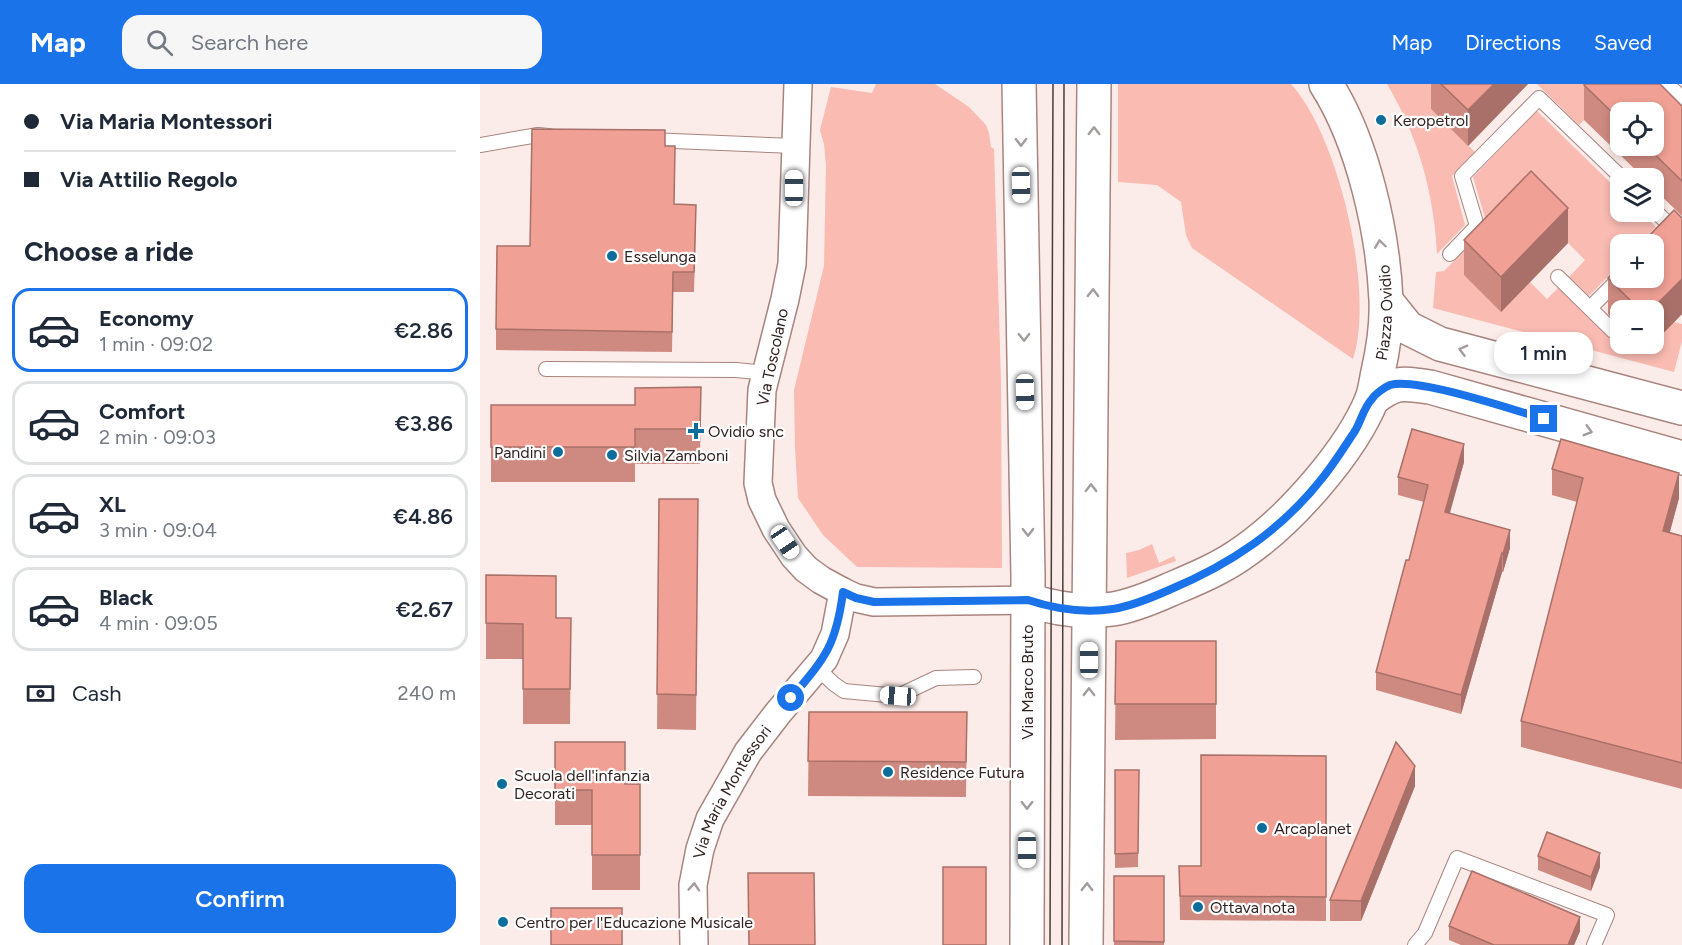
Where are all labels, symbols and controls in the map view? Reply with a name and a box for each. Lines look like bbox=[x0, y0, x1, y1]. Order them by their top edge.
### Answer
search box bbox=[122, 15, 542, 69]
text: Map bbox=[30, 25, 86, 59]
icon: search bbox=[143, 26, 176, 59]
text: Search here bbox=[191, 29, 308, 56]
text: Map bbox=[1391, 30, 1432, 55]
text: Directions bbox=[1465, 30, 1561, 55]
text: Saved bbox=[1594, 30, 1652, 55]
map controls bbox=[1610, 102, 1664, 354]
button: locate bbox=[1610, 102, 1664, 156]
text: Via Maria Montessori bbox=[60, 108, 273, 135]
place label: Keropetrol bbox=[1393, 111, 1469, 130]
marker: Keropetrol bbox=[1374, 113, 1388, 127]
one-way arrow bbox=[1088, 126, 1100, 135]
one-way arrow bbox=[1014, 138, 1027, 147]
text: Via Attilio Regolo bbox=[60, 166, 238, 193]
car bbox=[1012, 167, 1030, 203]
button: layers bbox=[1610, 168, 1664, 222]
car bbox=[785, 170, 803, 206]
button: + bbox=[1610, 234, 1664, 288]
text: Choose a ride bbox=[24, 235, 193, 268]
one-way arrow bbox=[1375, 239, 1387, 249]
place label: Esselunga bbox=[624, 247, 696, 266]
marker: Esselunga bbox=[605, 249, 619, 263]
street label: Piazza Ovidio bbox=[1372, 264, 1396, 362]
one-way arrow bbox=[1087, 288, 1099, 297]
button: − bbox=[1610, 300, 1664, 354]
icon: car bbox=[27, 303, 81, 357]
text: Economy bbox=[99, 305, 194, 332]
street label: Via Toscolano bbox=[753, 307, 792, 408]
text: €2.86 bbox=[394, 317, 453, 344]
text: 1 min · 09:02 bbox=[99, 332, 213, 356]
callout: 1 min bbox=[1494, 332, 1594, 374]
one-way arrow bbox=[1018, 333, 1030, 342]
text: 1 min bbox=[1520, 341, 1567, 365]
one-way arrow bbox=[1458, 345, 1469, 357]
car bbox=[1016, 374, 1034, 410]
icon: car bbox=[27, 396, 81, 450]
text: Comfort bbox=[99, 398, 185, 425]
route end bbox=[1530, 405, 1557, 432]
text: €3.86 bbox=[395, 410, 453, 437]
place label: Ovidio snc bbox=[708, 422, 784, 441]
marker: Ovidio snc bbox=[689, 424, 703, 438]
one-way arrow bbox=[1582, 424, 1593, 436]
text: 2 min · 09:03 bbox=[99, 425, 216, 449]
place label: Pandini bbox=[494, 443, 546, 462]
marker: Pandini bbox=[551, 445, 565, 459]
place label: Silvia Zamboni bbox=[624, 446, 729, 465]
marker: Silvia Zamboni bbox=[605, 448, 619, 462]
one-way arrow bbox=[1085, 483, 1097, 492]
icon: car bbox=[27, 489, 81, 543]
text: XL bbox=[99, 491, 126, 518]
text: €4.86 bbox=[393, 503, 453, 530]
text: 3 min · 09:04 bbox=[99, 518, 217, 542]
car bbox=[767, 522, 803, 562]
one-way arrow bbox=[1021, 528, 1034, 537]
icon: car bbox=[27, 582, 81, 636]
text: Black bbox=[99, 584, 153, 611]
text: €2.67 bbox=[396, 596, 453, 623]
text: 4 min · 09:05 bbox=[99, 611, 218, 635]
street label: Via Marco Bruto bbox=[1018, 624, 1037, 740]
car bbox=[1080, 642, 1098, 678]
icon: cash bbox=[24, 677, 57, 710]
text: Cash bbox=[72, 680, 122, 707]
text: 240 m bbox=[398, 681, 456, 705]
route start bbox=[777, 684, 804, 711]
car bbox=[879, 686, 917, 706]
one-way arrow bbox=[1083, 687, 1095, 696]
street label: Via Maria Montessori bbox=[689, 721, 775, 860]
place label: Residence Futura bbox=[900, 763, 1024, 782]
marker: Residence Futura bbox=[881, 765, 895, 779]
place label: Scuola dell'infanzia Decorati bbox=[514, 766, 650, 803]
marker: Scuola dell'infanzia Decorati bbox=[495, 777, 509, 791]
one-way arrow bbox=[1021, 801, 1033, 810]
place label: Arcaplanet bbox=[1274, 819, 1352, 838]
marker: Arcaplanet bbox=[1255, 821, 1269, 835]
car bbox=[1018, 832, 1036, 868]
button: Confirm bbox=[24, 864, 456, 933]
one-way arrow bbox=[687, 882, 700, 891]
one-way arrow bbox=[1081, 882, 1093, 891]
place label: Ottava nota bbox=[1210, 898, 1295, 917]
marker: Ottava nota bbox=[1191, 900, 1205, 914]
place label: Centro per l'Educazione Musicale bbox=[515, 913, 753, 932]
marker: Centro per l'Educazione Musicale bbox=[496, 915, 510, 929]

